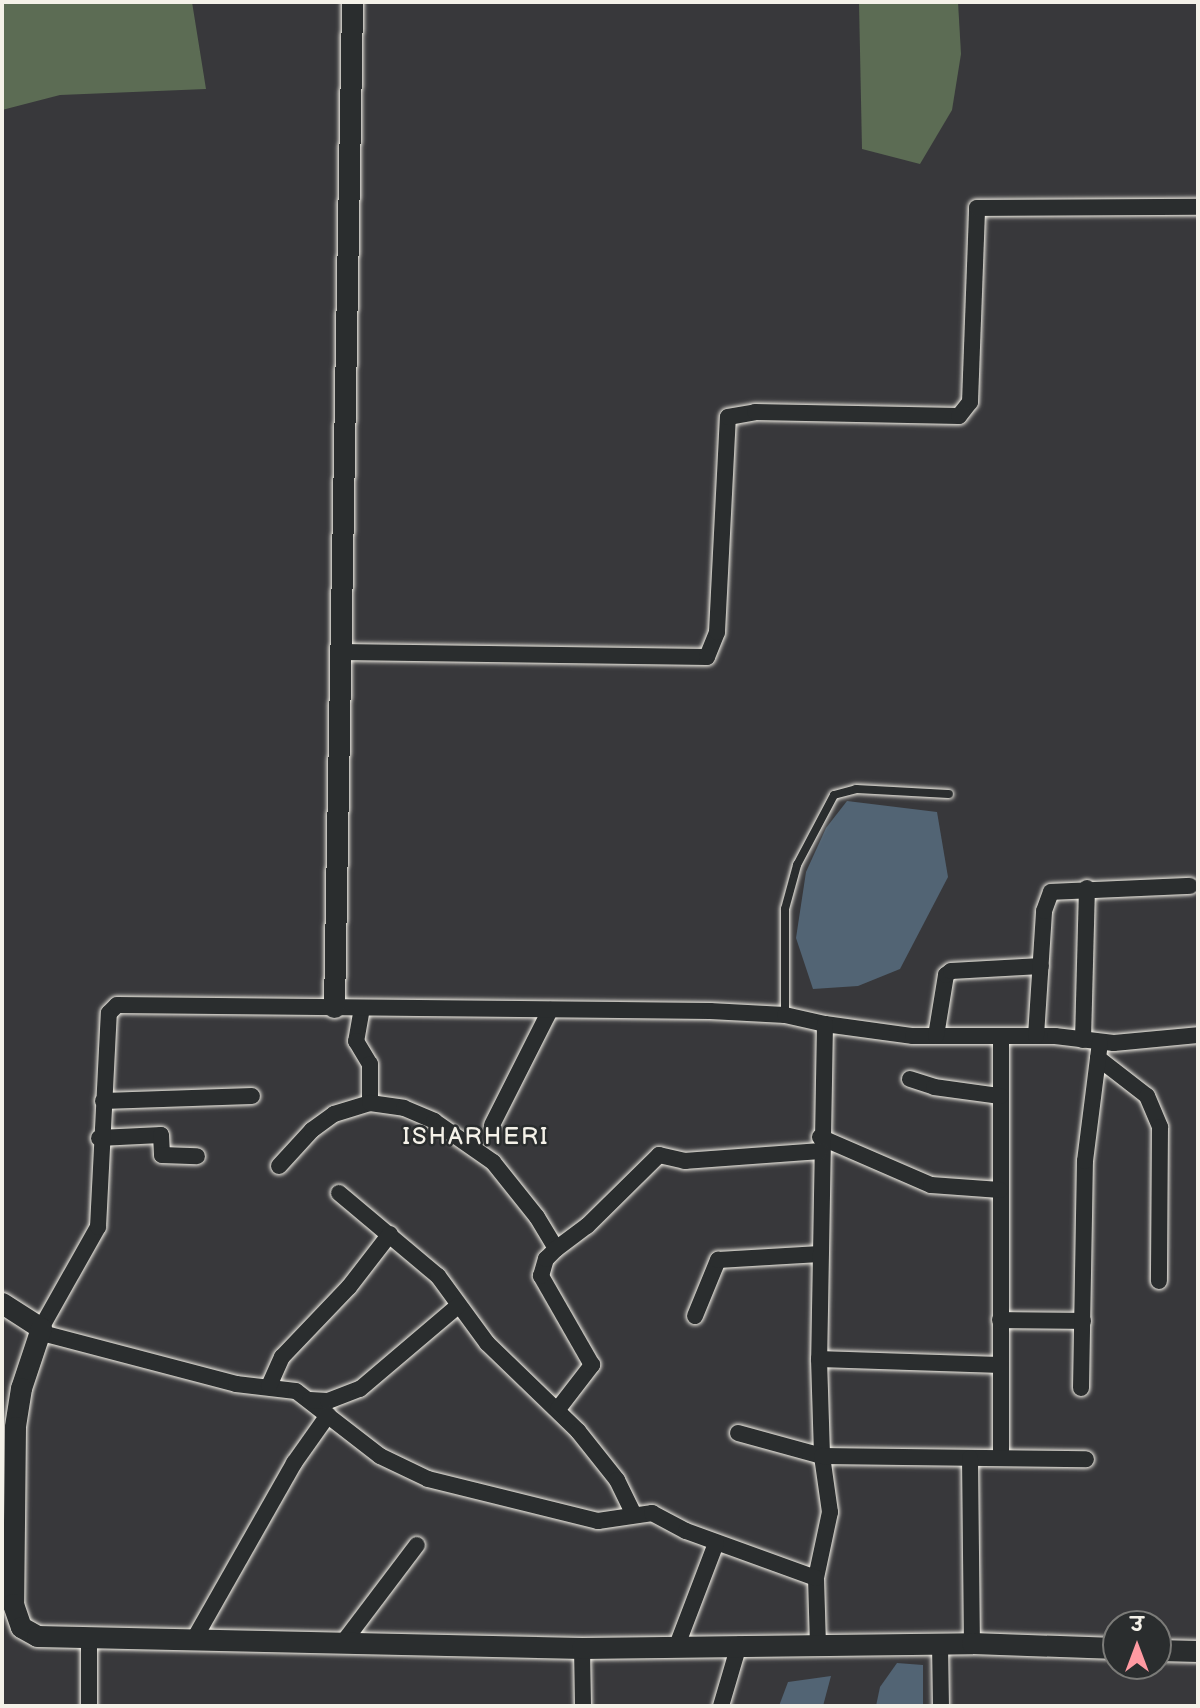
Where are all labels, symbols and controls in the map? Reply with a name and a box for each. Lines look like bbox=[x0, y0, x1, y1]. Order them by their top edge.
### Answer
district label: ISHARHERI bbox=[404, 1123, 548, 1151]
north arrow bbox=[1102, 1610, 1172, 1680]
text: उ bbox=[1131, 1614, 1143, 1637]

